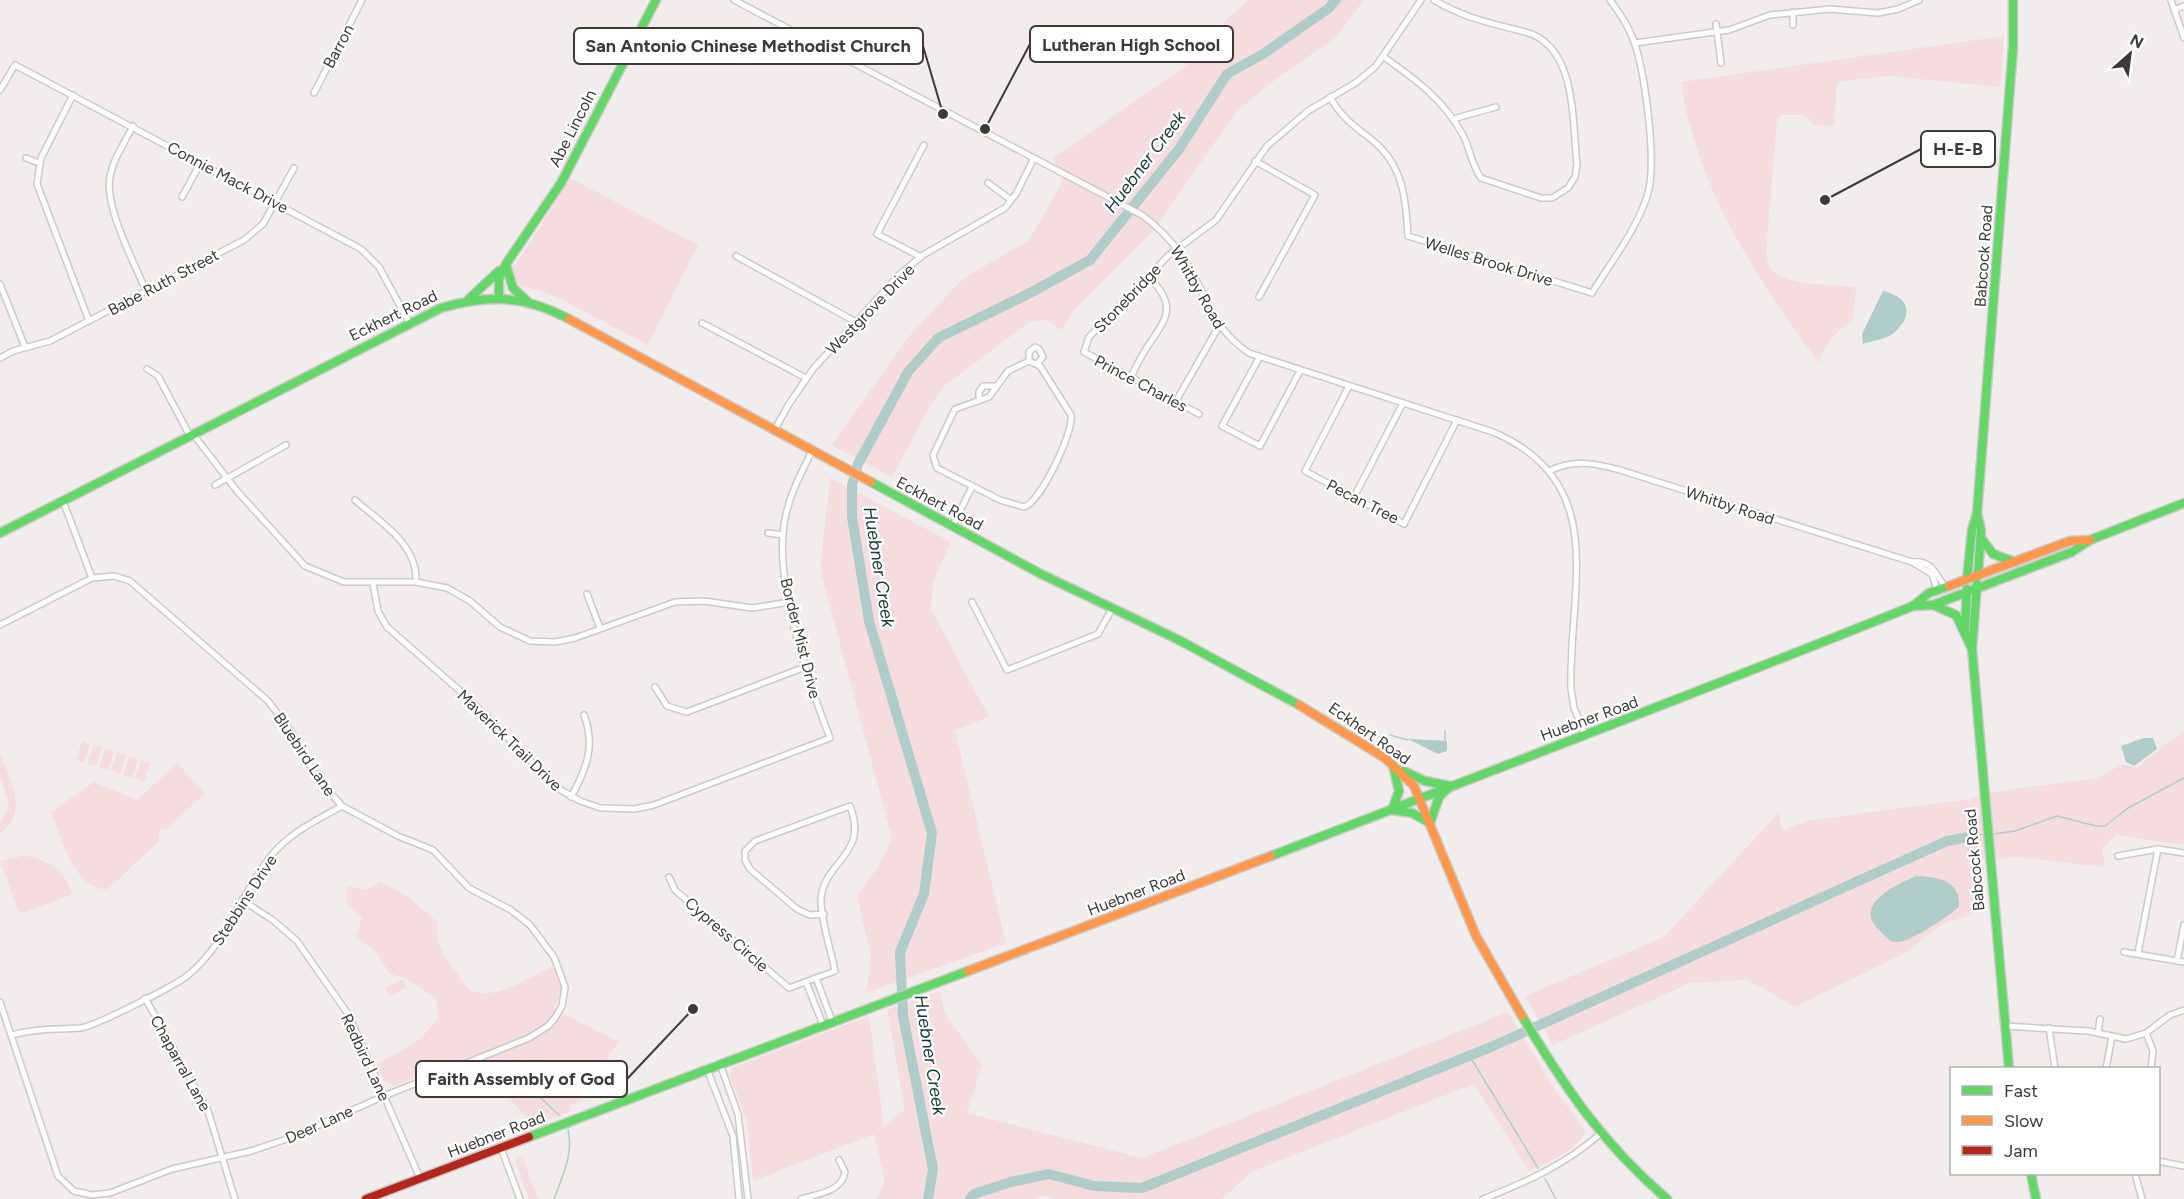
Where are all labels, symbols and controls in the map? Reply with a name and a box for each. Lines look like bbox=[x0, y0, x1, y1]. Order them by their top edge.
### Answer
street label: Barron bbox=[319, 21, 358, 71]
north arrow bbox=[2100, 24, 2160, 84]
callout: Lutheran High School bbox=[1030, 26, 1233, 62]
callout: San Antonio Chinese Methodist Church bbox=[574, 28, 923, 64]
text: N bbox=[2127, 30, 2147, 52]
text: Lutheran High School bbox=[1042, 34, 1220, 56]
text: San Antonio Chinese Methodist Church bbox=[585, 35, 911, 57]
street label: Abe Lincoln bbox=[545, 86, 600, 170]
water label: Huebner Creek bbox=[1100, 106, 1191, 217]
callout: H-E-B bbox=[1921, 131, 1995, 167]
street label: Connie Mack Drive bbox=[164, 138, 292, 217]
text: H-E-B bbox=[1933, 138, 1983, 160]
street label: Babcock Road bbox=[1970, 204, 1997, 308]
street label: Welles Brook Drive bbox=[1422, 233, 1556, 290]
street label: Whitby Road bbox=[1166, 242, 1229, 332]
street label: Babe Ruth Street bbox=[105, 245, 222, 320]
street label: Westgrove Drive bbox=[822, 260, 919, 359]
street label: Stonebridge bbox=[1090, 260, 1165, 337]
street label: Eckhert Road bbox=[346, 286, 440, 345]
street label: Prince Charles bbox=[1091, 351, 1190, 416]
street label: Eckhert Road bbox=[893, 473, 987, 534]
street label: Pecan Tree bbox=[1323, 475, 1402, 528]
street label: Whitby Road bbox=[1683, 482, 1777, 529]
water label: Huebner Creek bbox=[859, 505, 900, 630]
street label: Border Mist Drive bbox=[776, 576, 825, 701]
street label: Maverick Trail Drive bbox=[453, 686, 566, 795]
street label: Huebner Road bbox=[1538, 692, 1641, 745]
street label: Eckhert Road bbox=[1325, 698, 1414, 769]
street label: Bluebird Lane bbox=[270, 709, 340, 800]
street label: Babcock Road bbox=[1961, 808, 1988, 912]
street label: Stebbins Drive bbox=[208, 851, 281, 949]
street label: Huebner Road bbox=[1085, 865, 1188, 920]
street label: Cypress Circle bbox=[681, 893, 772, 976]
water label: Huebner Creek bbox=[910, 993, 951, 1118]
street label: Redbird Lane bbox=[337, 1011, 394, 1104]
street label: Chaparral Lane bbox=[146, 1012, 215, 1115]
callout: Faith Assembly of God bbox=[416, 1061, 627, 1097]
legend bbox=[1950, 1067, 2160, 1175]
text: Faith Assembly of God bbox=[427, 1068, 615, 1090]
text: Fast bbox=[2004, 1080, 2038, 1102]
street label: Deer Lane bbox=[282, 1101, 356, 1148]
street label: Huebner Road bbox=[445, 1107, 548, 1162]
text: Slow bbox=[2004, 1110, 2043, 1132]
text: Jam bbox=[2004, 1140, 2038, 1162]

